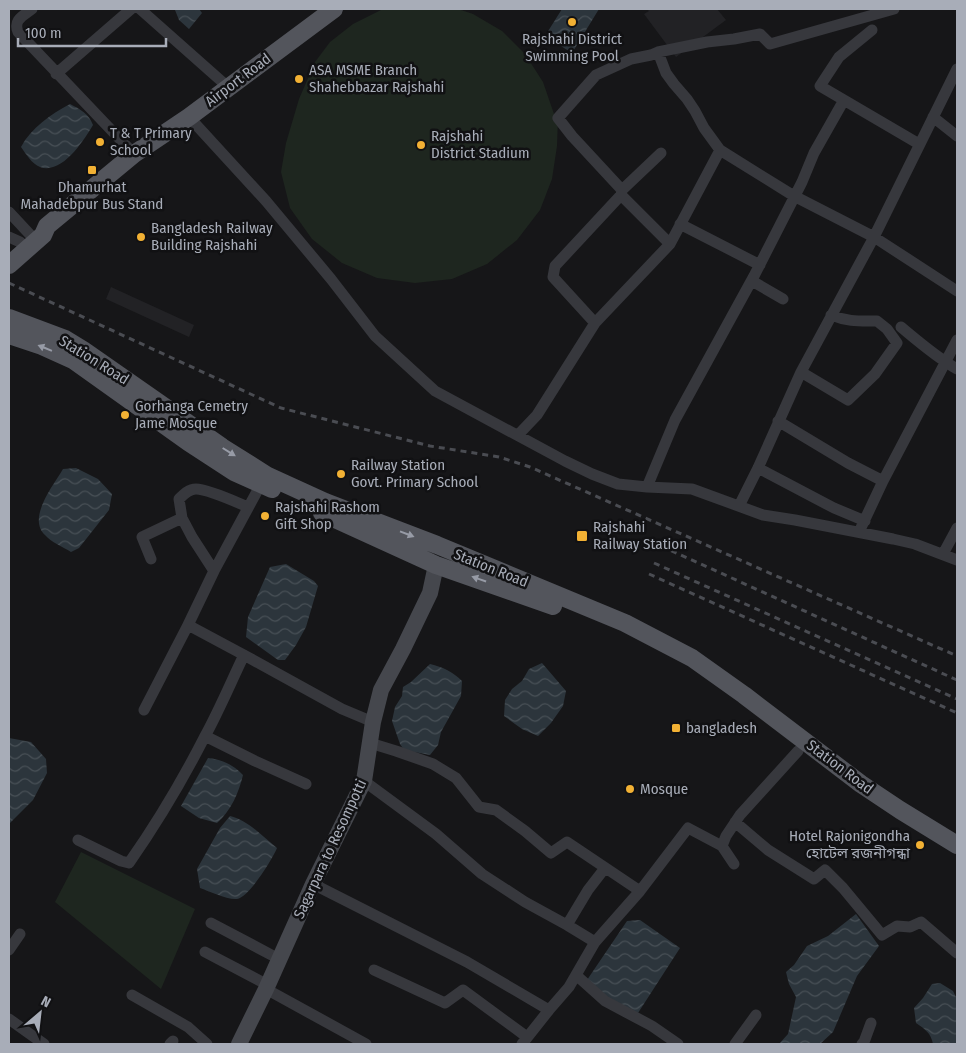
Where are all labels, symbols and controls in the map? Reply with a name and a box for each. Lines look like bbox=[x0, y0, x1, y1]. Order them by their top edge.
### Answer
scale bar bbox=[18, 15, 165, 47]
marker: Rajshahi District Swimming Pool bbox=[566, 16, 578, 28]
text: 100 m bbox=[25, 24, 62, 42]
place label: Rajshahi District Swimming Pool bbox=[522, 30, 622, 65]
street label: Airport Road bbox=[202, 49, 274, 111]
place label: ASA MSME Branch Shahebbazar Rajshahi bbox=[309, 61, 444, 96]
marker: ASA MSME Branch Shahebbazar Rajshahi bbox=[293, 73, 305, 85]
place label: T & T Primary School bbox=[110, 124, 192, 159]
place label: Rajshahi District Stadium bbox=[431, 127, 529, 162]
marker: T & T Primary School bbox=[94, 136, 106, 148]
marker: Rajshahi District Stadium bbox=[415, 139, 427, 151]
marker: Dhamurhat Mahadebpur Bus Stand bbox=[86, 164, 98, 176]
place label: Dhamurhat Mahadebpur Bus Stand bbox=[21, 178, 163, 213]
place label: Bangladesh Railway Building Rajshahi bbox=[151, 219, 273, 254]
marker: Bangladesh Railway Building Rajshahi bbox=[135, 231, 147, 243]
street label: Station Road bbox=[56, 332, 132, 388]
one-way arrow bbox=[37, 344, 52, 352]
place label: Gorhanga Cemetry Jame Mosque bbox=[135, 397, 248, 432]
marker: Gorhanga Cemetry Jame Mosque bbox=[119, 409, 131, 421]
one-way arrow bbox=[222, 447, 235, 456]
place label: Railway Station Govt. Primary School bbox=[351, 456, 478, 491]
marker: Railway Station Govt. Primary School bbox=[335, 468, 347, 480]
place label: Rajshahi Rashom Gift Shop bbox=[275, 498, 380, 533]
marker: Rajshahi Rashom Gift Shop bbox=[259, 510, 271, 522]
place label: Rajshahi Railway Station bbox=[593, 518, 687, 553]
marker: Rajshahi Railway Station bbox=[575, 529, 589, 543]
one-way arrow bbox=[400, 531, 415, 538]
street label: Station Road bbox=[451, 545, 531, 591]
one-way arrow bbox=[472, 575, 487, 583]
place label: bangladesh bbox=[686, 719, 757, 737]
marker: bangladesh bbox=[670, 722, 682, 734]
street label: Station Road bbox=[803, 736, 877, 798]
street label: Sagarpara to Resompotti bbox=[290, 777, 370, 921]
place label: Mosque bbox=[640, 780, 688, 798]
marker: Mosque bbox=[624, 783, 636, 795]
place label: Hotel Rajonigondha হোটেল রজনীগন্ধা bbox=[789, 827, 911, 862]
marker: Hotel Rajonigondha হোটেল রজনীগন্ধা bbox=[914, 839, 926, 851]
north arrow bbox=[15, 988, 65, 1038]
text: N bbox=[38, 992, 54, 1011]

